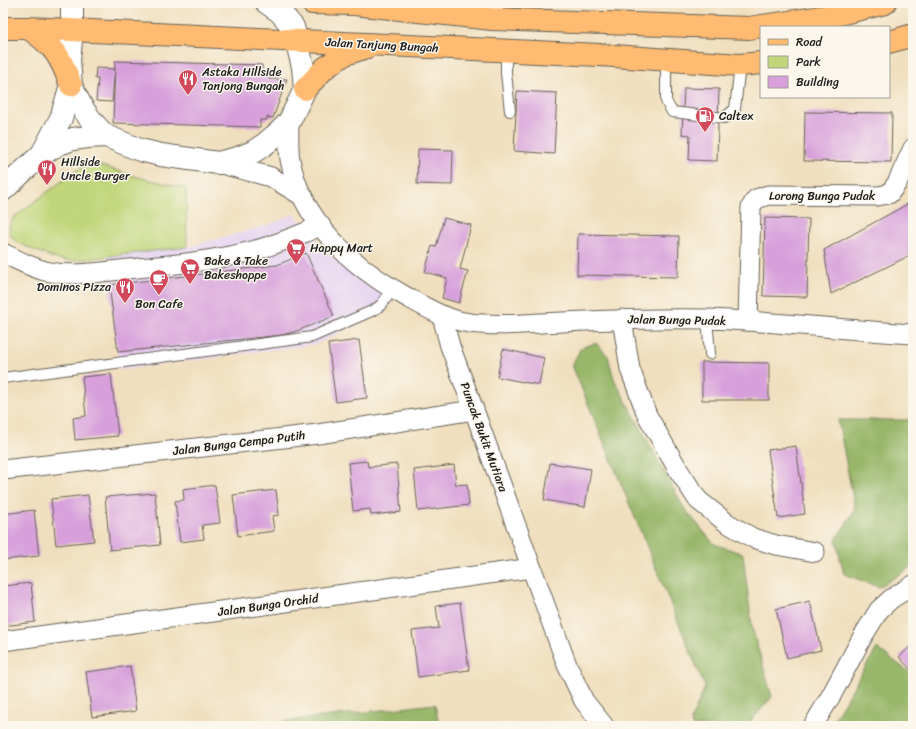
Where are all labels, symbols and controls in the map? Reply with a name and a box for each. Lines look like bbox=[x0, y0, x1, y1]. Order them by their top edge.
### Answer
legend bbox=[760, 26, 890, 98]
street label: Jalan Tanjung Bungah bbox=[324, 31, 439, 59]
text: Road bbox=[796, 31, 823, 53]
text: Park bbox=[796, 51, 821, 73]
place label: Astaka Hillside Tanjong Bungah bbox=[201, 61, 285, 97]
restaurant icon: Astaka Hillside Tanjong Bungah bbox=[177, 68, 199, 96]
text: Building bbox=[796, 71, 839, 93]
fuel station icon: Caltex bbox=[694, 105, 716, 133]
place label: Caltex bbox=[719, 105, 754, 127]
place label: Hillside Uncle Burger bbox=[61, 151, 131, 187]
restaurant icon: Hillside Uncle Burger bbox=[36, 158, 58, 186]
street label: Lorong Bunga Pudak bbox=[769, 185, 876, 207]
supermarket icon: Happy Mart bbox=[285, 237, 307, 265]
place label: Happy Mart bbox=[310, 237, 373, 259]
place label: Bake & Take Bakeshoppe bbox=[204, 250, 268, 286]
supermarket icon: Bake & Take Bakeshoppe bbox=[179, 257, 201, 285]
cafe icon: Bon Cafe bbox=[148, 268, 170, 296]
place label: Dominos Pizza bbox=[37, 276, 112, 298]
restaurant icon: Dominos Pizza bbox=[114, 276, 136, 304]
place label: Bon Cafe bbox=[135, 293, 183, 315]
street label: Jalan Bunga Pudak bbox=[627, 308, 726, 332]
street label: Puncak Bukit Mutiara bbox=[454, 379, 514, 496]
street label: Jalan Bunga Cempa Putih bbox=[171, 424, 306, 462]
street label: Jalan Bunga Orchid bbox=[215, 587, 320, 623]

